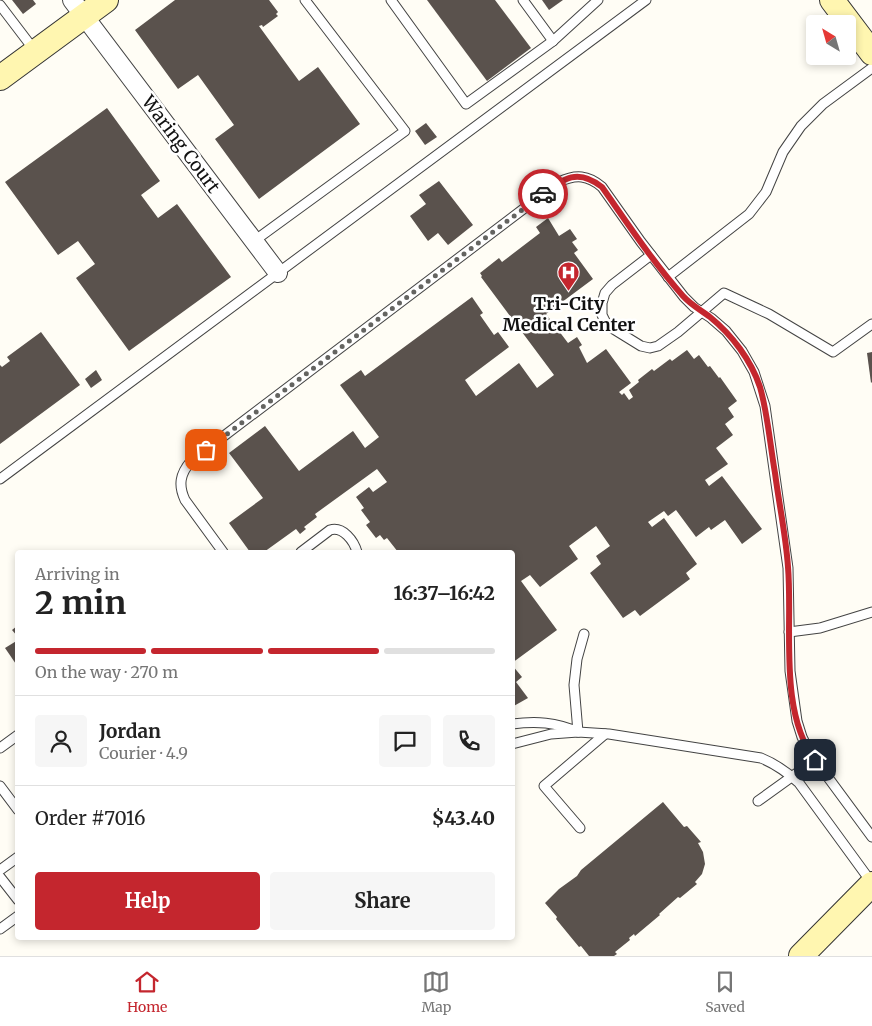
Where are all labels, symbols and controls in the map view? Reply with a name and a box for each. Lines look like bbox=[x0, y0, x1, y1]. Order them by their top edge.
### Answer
north arrow bbox=[806, 15, 856, 65]
map controls bbox=[806, 15, 856, 65]
street label: Waring Court bbox=[136, 90, 225, 197]
courier bbox=[518, 169, 568, 219]
icon: car bbox=[529, 180, 557, 208]
hospital icon: Tri-City Medical Center bbox=[557, 261, 581, 292]
place label: Tri-City Medical Center bbox=[503, 292, 635, 336]
pin bbox=[185, 429, 227, 471]
icon: bag bbox=[192, 436, 220, 464]
text: Arriving in bbox=[35, 564, 120, 584]
text: 16:37–16:42 bbox=[393, 581, 495, 605]
text: 2 min bbox=[35, 583, 126, 623]
text: On the way · 270 m bbox=[35, 662, 178, 682]
button: person bbox=[35, 715, 87, 767]
button: chat bbox=[379, 715, 431, 767]
button: phone bbox=[443, 715, 495, 767]
text: Jordan bbox=[99, 719, 161, 743]
pin bbox=[794, 739, 836, 781]
text: Courier · 4.9 bbox=[99, 743, 188, 763]
icon: home bbox=[801, 746, 829, 774]
text: Order #7016 bbox=[35, 806, 145, 830]
text: $43.40 bbox=[432, 806, 495, 830]
button: Help bbox=[35, 872, 260, 930]
button: Share bbox=[270, 872, 495, 930]
tab: Home bbox=[127, 968, 167, 1016]
tab: Map bbox=[421, 968, 451, 1016]
tab: Saved bbox=[705, 968, 745, 1016]

